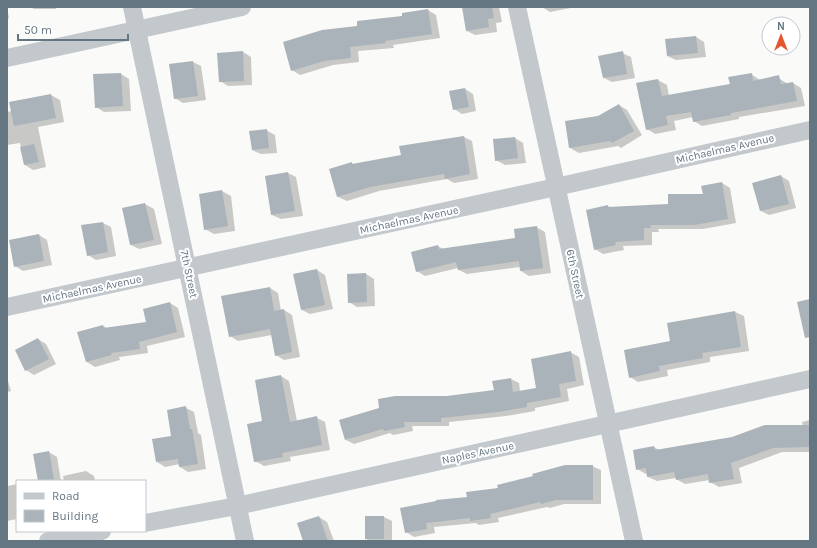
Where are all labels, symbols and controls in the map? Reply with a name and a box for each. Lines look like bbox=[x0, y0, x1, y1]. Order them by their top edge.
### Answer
scale bar bbox=[18, 16, 128, 42]
north arrow bbox=[761, 16, 801, 56]
text: N bbox=[777, 20, 785, 33]
text: 50 m bbox=[24, 23, 52, 37]
street label: Michaelmas Avenue bbox=[675, 131, 776, 167]
street label: Michaelmas Avenue bbox=[358, 203, 460, 237]
street label: 6th Street bbox=[563, 248, 587, 300]
street label: 7th Street bbox=[178, 249, 200, 299]
street label: Michaelmas Avenue bbox=[41, 272, 143, 306]
street label: Naples Avenue bbox=[441, 439, 516, 467]
legend bbox=[16, 480, 146, 532]
text: Road bbox=[52, 489, 80, 503]
text: Building bbox=[52, 509, 99, 523]

